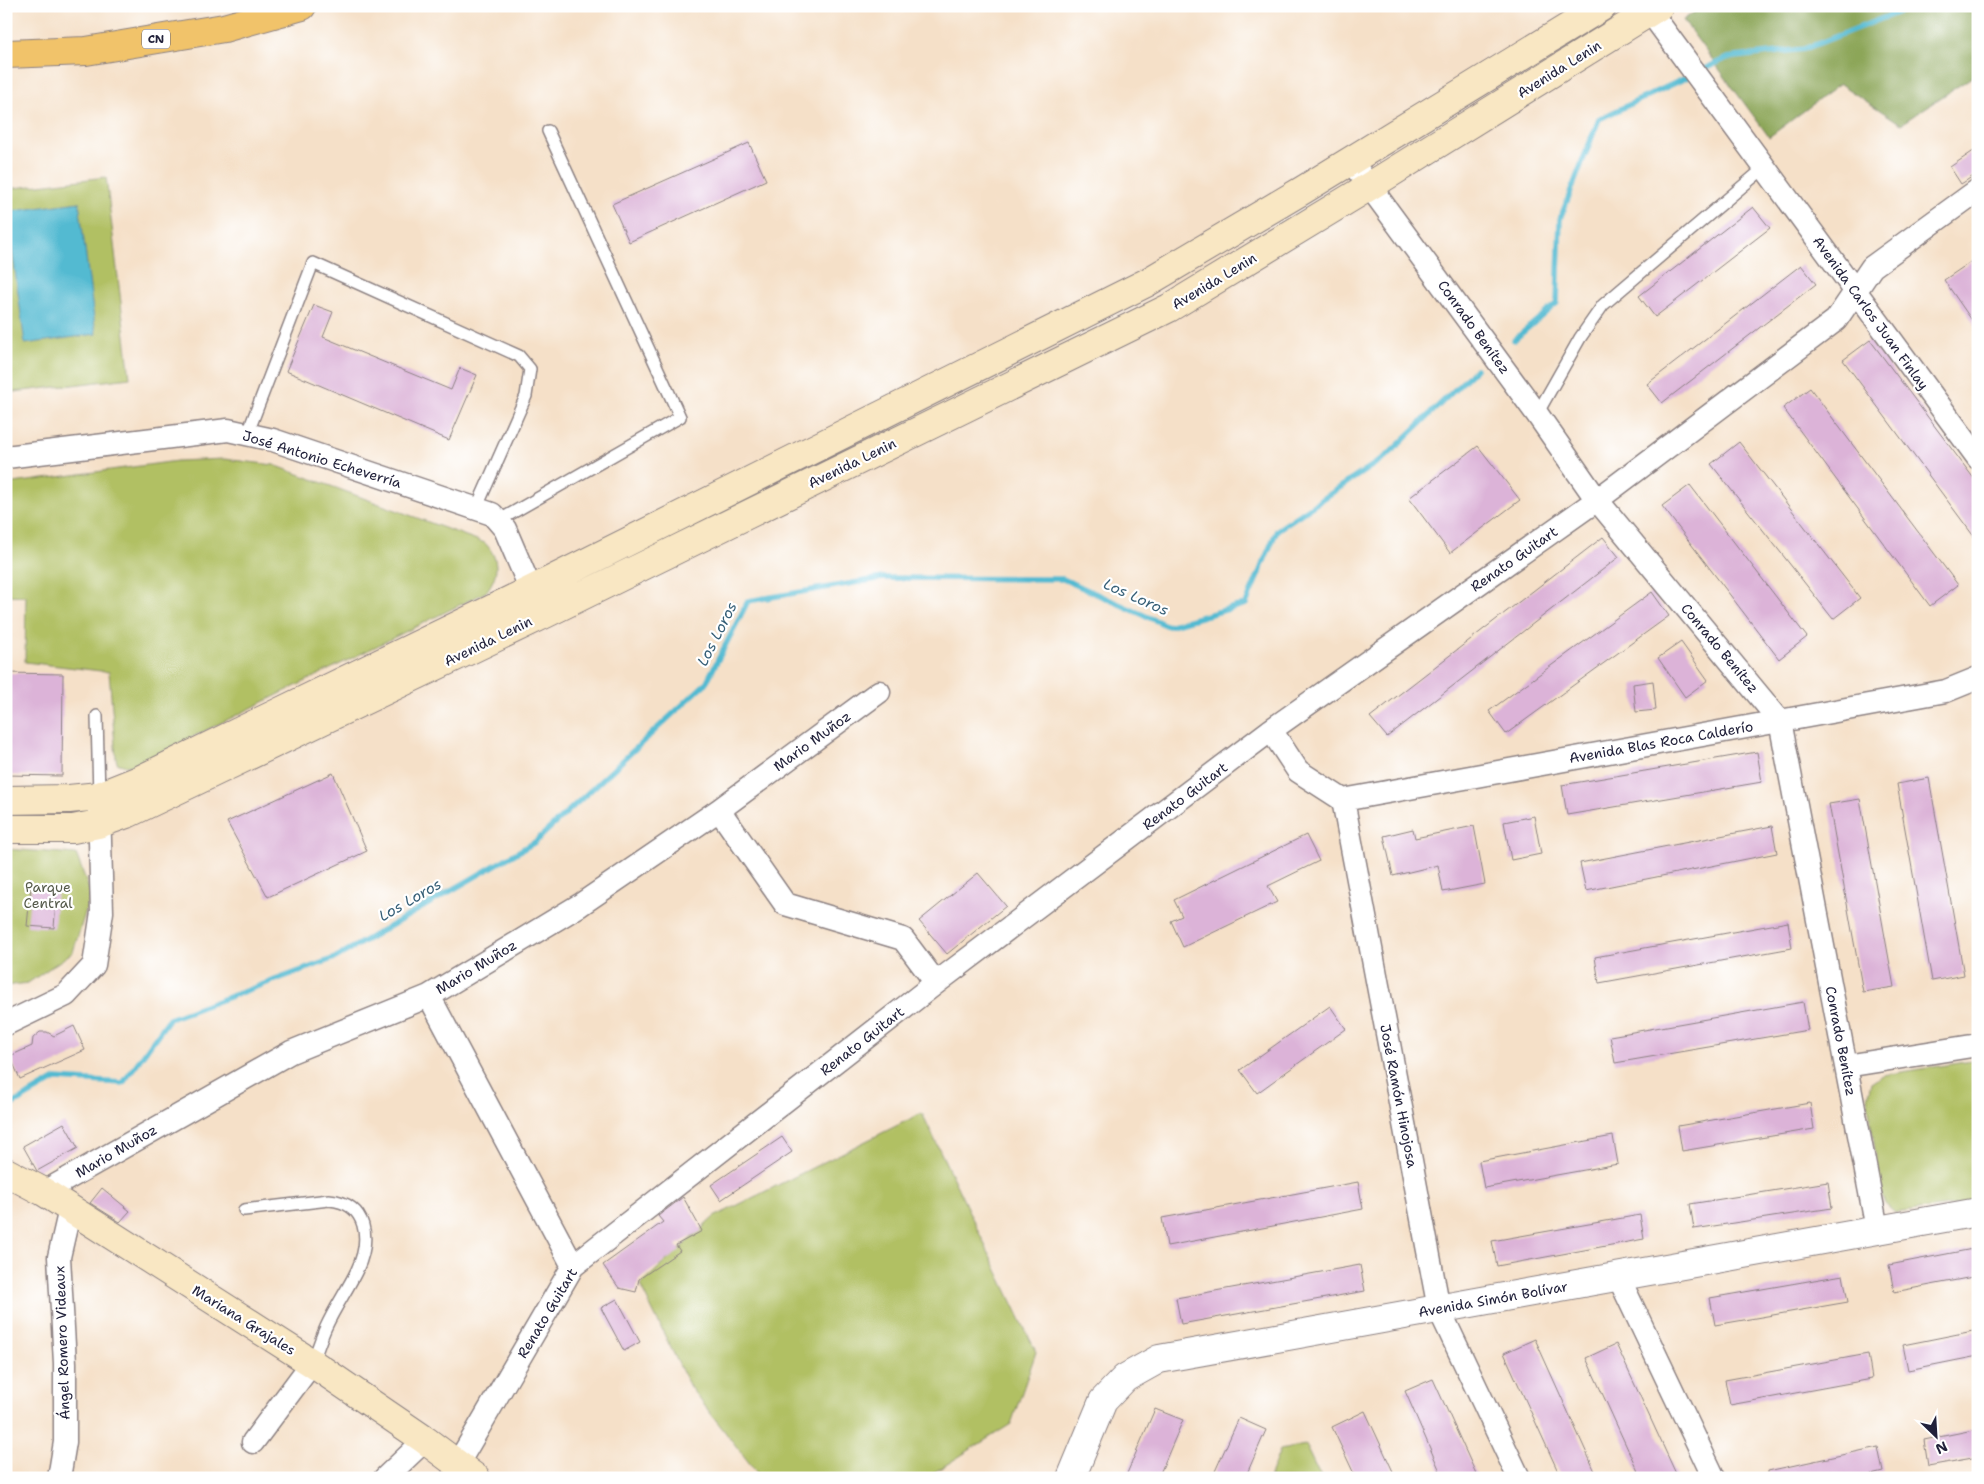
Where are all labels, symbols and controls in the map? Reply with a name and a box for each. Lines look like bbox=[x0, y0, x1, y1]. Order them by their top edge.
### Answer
road number: CN bbox=[142, 30, 170, 48]
street label: Avenida Lenin bbox=[1514, 36, 1605, 102]
street label: Avenida Carlos Juan Finlay bbox=[1809, 233, 1933, 393]
street label: Avenida Lenin bbox=[1168, 248, 1260, 313]
street label: Conrado Benítez bbox=[1434, 277, 1514, 377]
street label: José Antonio Echeverría bbox=[240, 426, 404, 492]
street label: Avenida Lenin bbox=[805, 434, 899, 492]
street label: Renato Guitart bbox=[1467, 522, 1561, 596]
water label: Los Loros bbox=[1100, 574, 1172, 620]
water label: Los Loros bbox=[692, 599, 742, 669]
street label: Conrado Benítez bbox=[1677, 600, 1763, 696]
street label: Avenida Lenin bbox=[441, 612, 535, 670]
street label: Mario Muñoz bbox=[770, 707, 854, 775]
street label: Avenida Blas Roca Calderío bbox=[1568, 717, 1754, 767]
street label: Renato Guitart bbox=[1139, 758, 1231, 834]
water label: Los Loros bbox=[375, 874, 445, 926]
park label: Parque Central bbox=[23, 878, 73, 912]
street label: Mario Muñoz bbox=[432, 936, 520, 998]
street label: Conrado Benítez bbox=[1822, 985, 1860, 1097]
street label: Renato Guitart bbox=[816, 1002, 908, 1080]
street label: José Ramón Hinojosa bbox=[1376, 1023, 1422, 1170]
street label: Mario Muñoz bbox=[72, 1120, 160, 1182]
street label: Renato Guitart bbox=[513, 1265, 581, 1361]
street label: Ángel Romero Videaux bbox=[50, 1266, 74, 1420]
street label: Avenida Simón Bolívar bbox=[1417, 1277, 1570, 1321]
street label: Mariana Grajales bbox=[189, 1281, 299, 1359]
north arrow bbox=[1912, 1412, 1962, 1462]
text: N bbox=[1933, 1437, 1950, 1458]

